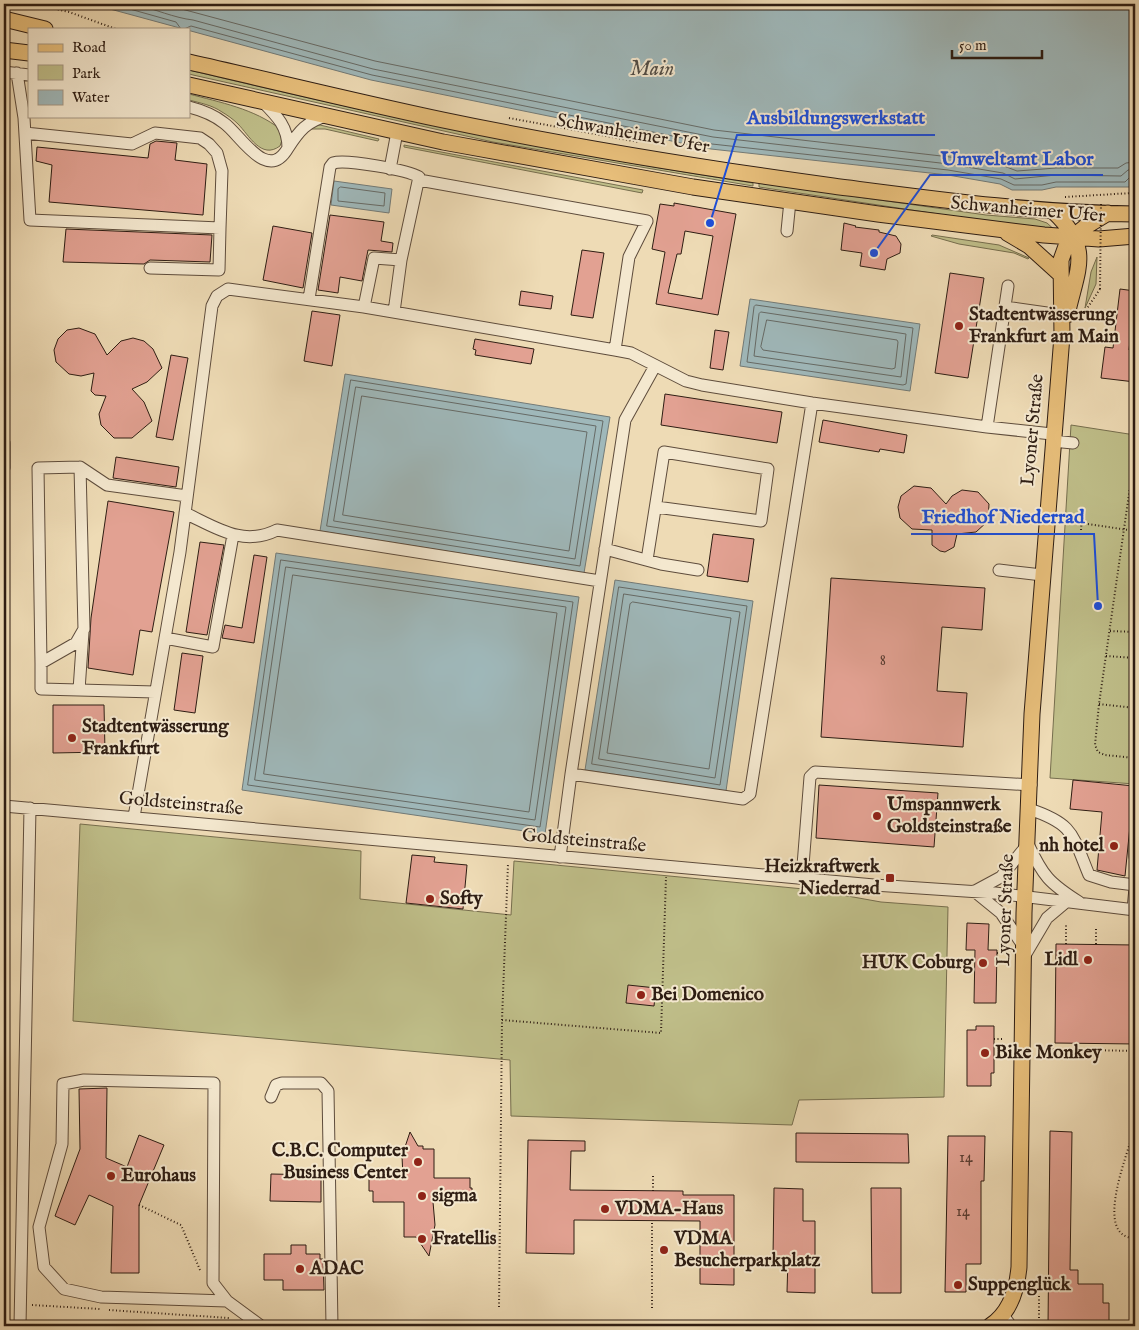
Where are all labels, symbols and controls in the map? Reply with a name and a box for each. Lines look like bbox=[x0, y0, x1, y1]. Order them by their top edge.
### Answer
legend bbox=[28, 28, 190, 118]
scale bar bbox=[952, 28, 1042, 60]
text: 50 m bbox=[959, 36, 987, 55]
text: Road bbox=[72, 38, 107, 57]
water label: Main bbox=[630, 57, 674, 82]
text: Park bbox=[72, 64, 102, 83]
text: Water bbox=[72, 88, 110, 107]
callout: Ausbildungswerkstatt bbox=[737, 100, 935, 135]
text: Ausbildungswerkstatt bbox=[746, 106, 925, 131]
street label: Schwanheimer Ufer bbox=[555, 109, 711, 159]
callout: Umweltamt Labor bbox=[930, 140, 1103, 175]
text: Umweltamt Labor bbox=[939, 147, 1094, 172]
street label: Schwanheimer Ufer bbox=[950, 191, 1106, 229]
place label: Stadtentwässerung Frankfurt am Main bbox=[969, 303, 1119, 349]
marker: Stadtentwässerung Frankfurt am Main bbox=[953, 320, 965, 332]
street label: Lyoner Straße bbox=[1016, 373, 1050, 487]
callout: Friedhof Niederrad bbox=[911, 499, 1094, 534]
text: Friedhof Niederrad bbox=[921, 505, 1086, 530]
house number: 8 bbox=[880, 651, 886, 671]
place label: Stadtentwässerung Frankfurt bbox=[82, 715, 229, 761]
marker: Stadtentwässerung Frankfurt bbox=[66, 732, 78, 744]
street label: Goldsteinstraße bbox=[118, 787, 244, 821]
place label: Umspannwerk Goldsteinstraße bbox=[886, 793, 1012, 839]
marker: Umspannwerk Goldsteinstraße bbox=[871, 810, 883, 822]
street label: Goldsteinstraße bbox=[521, 824, 647, 858]
place label: nh hotel bbox=[1039, 834, 1105, 858]
marker: nh hotel bbox=[1108, 840, 1120, 852]
street label: Lyoner Straße bbox=[992, 853, 1020, 967]
place label: Heizkraftwerk Niederrad bbox=[764, 855, 881, 901]
marker: Heizkraftwerk Niederrad bbox=[884, 872, 896, 884]
place label: Softy bbox=[440, 887, 483, 911]
marker: Softy bbox=[424, 893, 436, 905]
place label: Lidl bbox=[1044, 948, 1079, 972]
place label: HUK Coburg bbox=[862, 951, 974, 975]
marker: Lidl bbox=[1082, 954, 1094, 966]
marker: HUK Coburg bbox=[977, 957, 989, 969]
place label: Bei Domenico bbox=[651, 983, 764, 1007]
marker: Bei Domenico bbox=[635, 989, 647, 1001]
place label: Bike Monkey bbox=[995, 1041, 1102, 1065]
marker: Bike Monkey bbox=[979, 1047, 991, 1059]
place label: C.B.C. Computer Business Center bbox=[272, 1139, 409, 1185]
house number: 14 bbox=[959, 1148, 973, 1168]
marker: C.B.C. Computer Business Center bbox=[412, 1156, 424, 1168]
place label: Eurohaus bbox=[121, 1164, 196, 1188]
marker: Eurohaus bbox=[105, 1170, 117, 1182]
place label: sigma bbox=[432, 1184, 478, 1208]
marker: sigma bbox=[416, 1190, 428, 1202]
place label: VDMA-Haus bbox=[614, 1197, 723, 1221]
house number: 14 bbox=[956, 1202, 970, 1222]
marker: VDMA-Haus bbox=[599, 1203, 611, 1215]
place label: Fratellis bbox=[432, 1227, 497, 1251]
place label: VDMA Besucherparkplatz bbox=[673, 1227, 820, 1273]
marker: Fratellis bbox=[416, 1233, 428, 1245]
marker: VDMA Besucherparkplatz bbox=[658, 1244, 670, 1256]
place label: ADAC bbox=[309, 1257, 364, 1281]
marker: ADAC bbox=[294, 1263, 306, 1275]
place label: Suppenglück bbox=[968, 1273, 1071, 1297]
marker: Suppenglück bbox=[952, 1279, 964, 1291]

